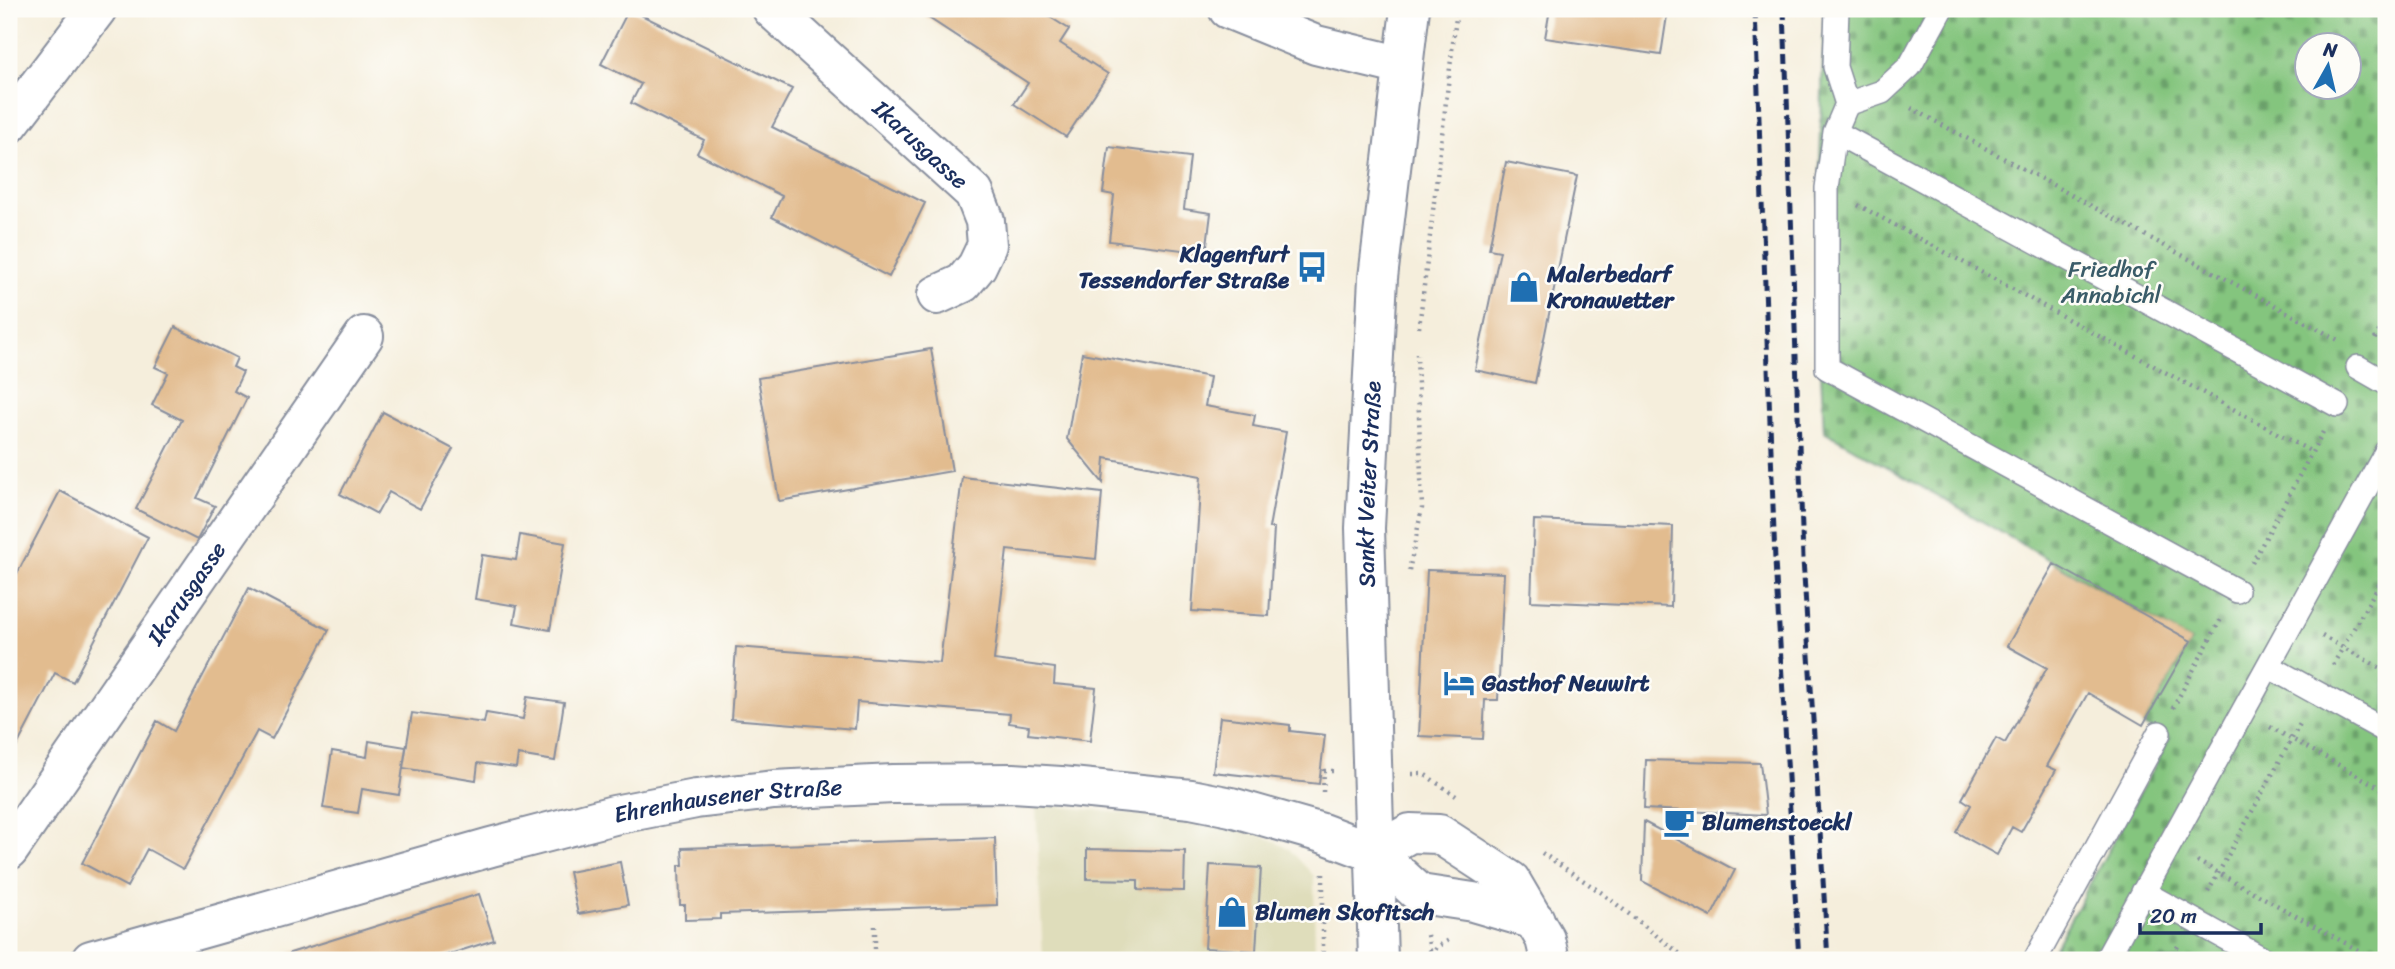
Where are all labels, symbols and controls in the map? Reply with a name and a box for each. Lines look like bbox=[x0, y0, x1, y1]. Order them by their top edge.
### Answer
north arrow bbox=[2294, 32, 2364, 102]
text: N bbox=[2320, 32, 2340, 67]
street label: Ikarusgasse bbox=[862, 88, 979, 200]
place label: Klagenfurt Tessendorfer Straße bbox=[1078, 234, 1291, 301]
park label: Friedhof Annabichl bbox=[2060, 249, 2162, 316]
bus stop icon: Klagenfurt Tessendorfer Straße bbox=[1295, 250, 1329, 284]
place label: Malerbedarf Kronawetter bbox=[1546, 254, 1676, 321]
shop icon: Malerbedarf Kronawetter bbox=[1507, 270, 1541, 304]
street label: Sankt Veiter Straße bbox=[1344, 380, 1393, 588]
street label: Ikarusgasse bbox=[135, 532, 237, 655]
place label: Gasthof Neuwirt bbox=[1481, 663, 1650, 704]
hotel icon: Gasthof Neuwirt bbox=[1442, 666, 1476, 700]
street label: Ehrenhausener Straße bbox=[610, 766, 843, 835]
place label: Blumenstoeckl bbox=[1702, 802, 1853, 843]
cafe icon: Blumenstoeckl bbox=[1662, 805, 1696, 839]
place label: Blumen Skofitsch bbox=[1255, 892, 1434, 933]
scale bar bbox=[2140, 892, 2260, 936]
shop icon: Blumen Skofitsch bbox=[1215, 895, 1249, 929]
text: 20 m bbox=[2150, 897, 2197, 935]

